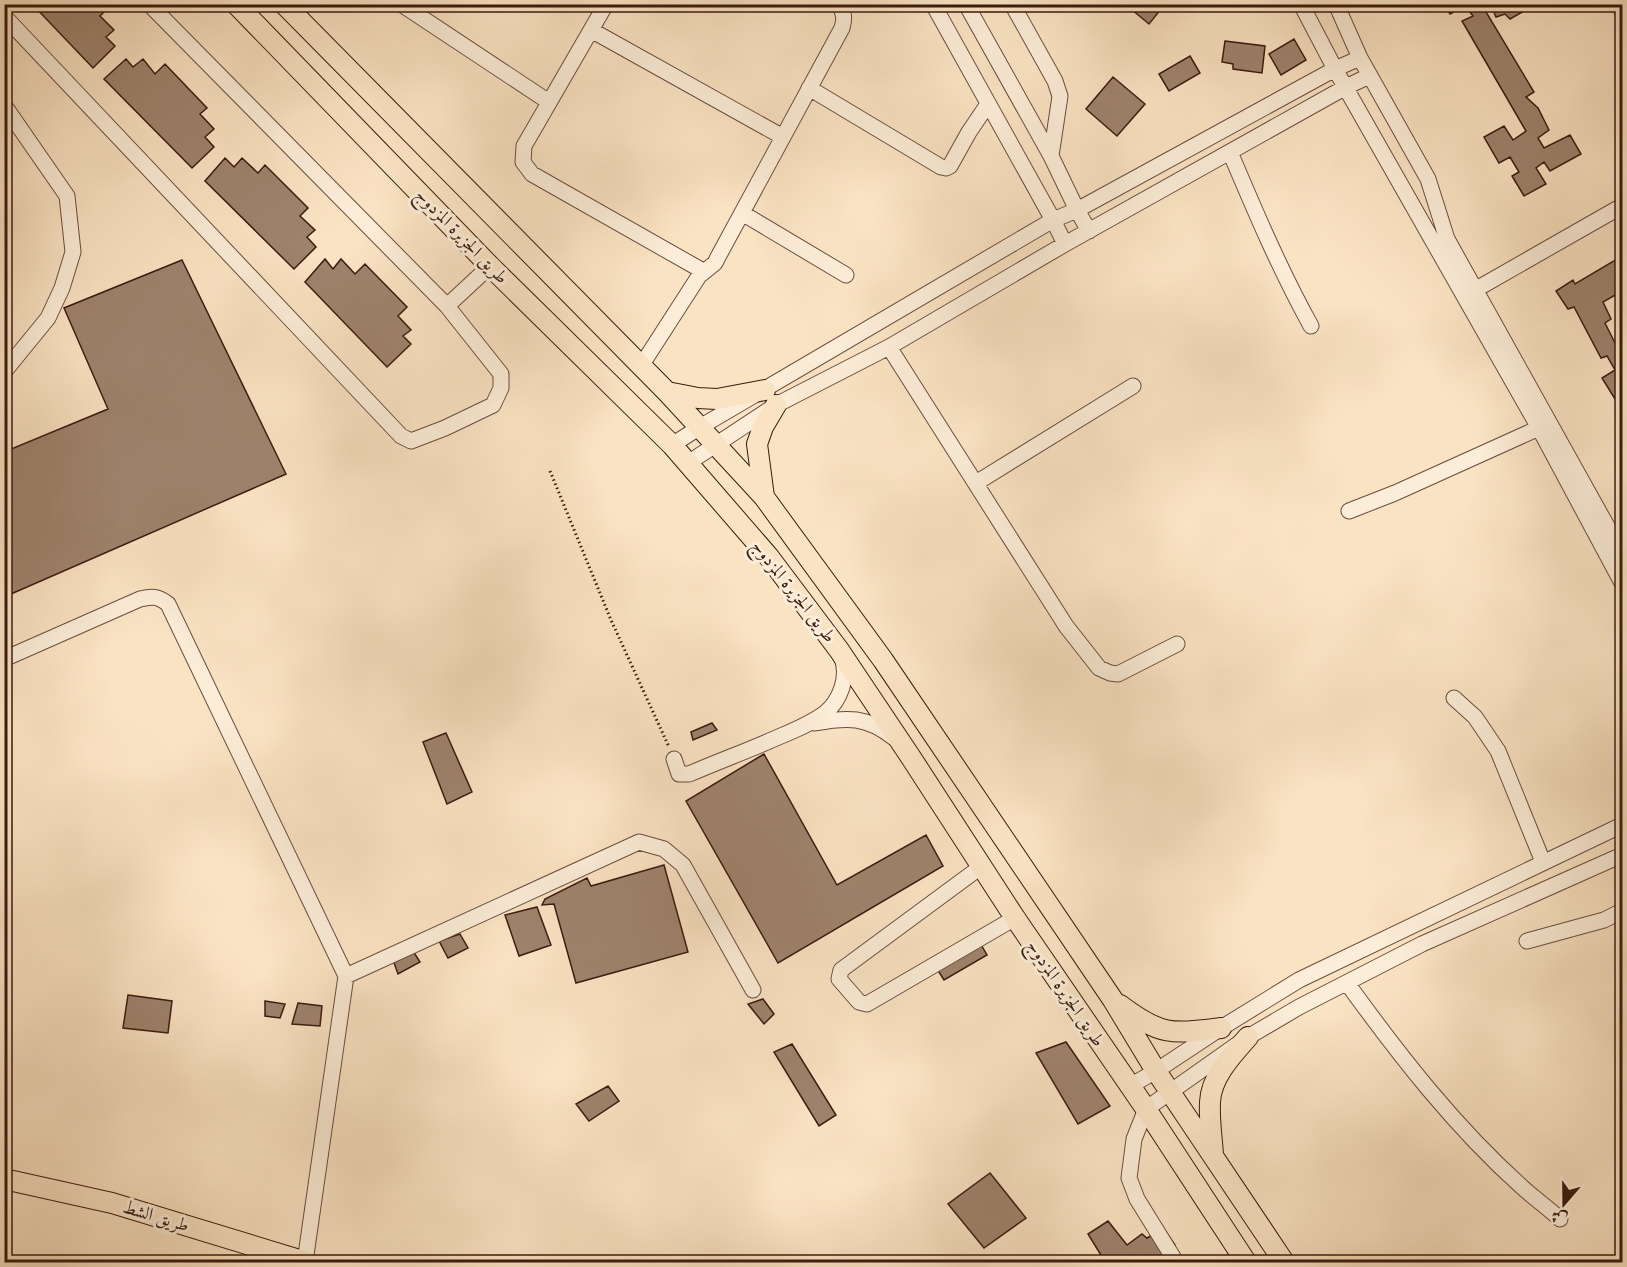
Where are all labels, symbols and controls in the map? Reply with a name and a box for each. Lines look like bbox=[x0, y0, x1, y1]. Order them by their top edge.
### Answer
street label: طريق الجزيرة المزدوج bbox=[407, 184, 513, 292]
street label: طريق الجزيرة المزدوج bbox=[743, 535, 841, 650]
street label: طريق الجزيرة المزدوج bbox=[1018, 935, 1110, 1053]
north arrow bbox=[1534, 1174, 1594, 1234]
street label: طريق الشط bbox=[120, 1195, 192, 1237]
text: ش bbox=[1548, 1206, 1570, 1230]

